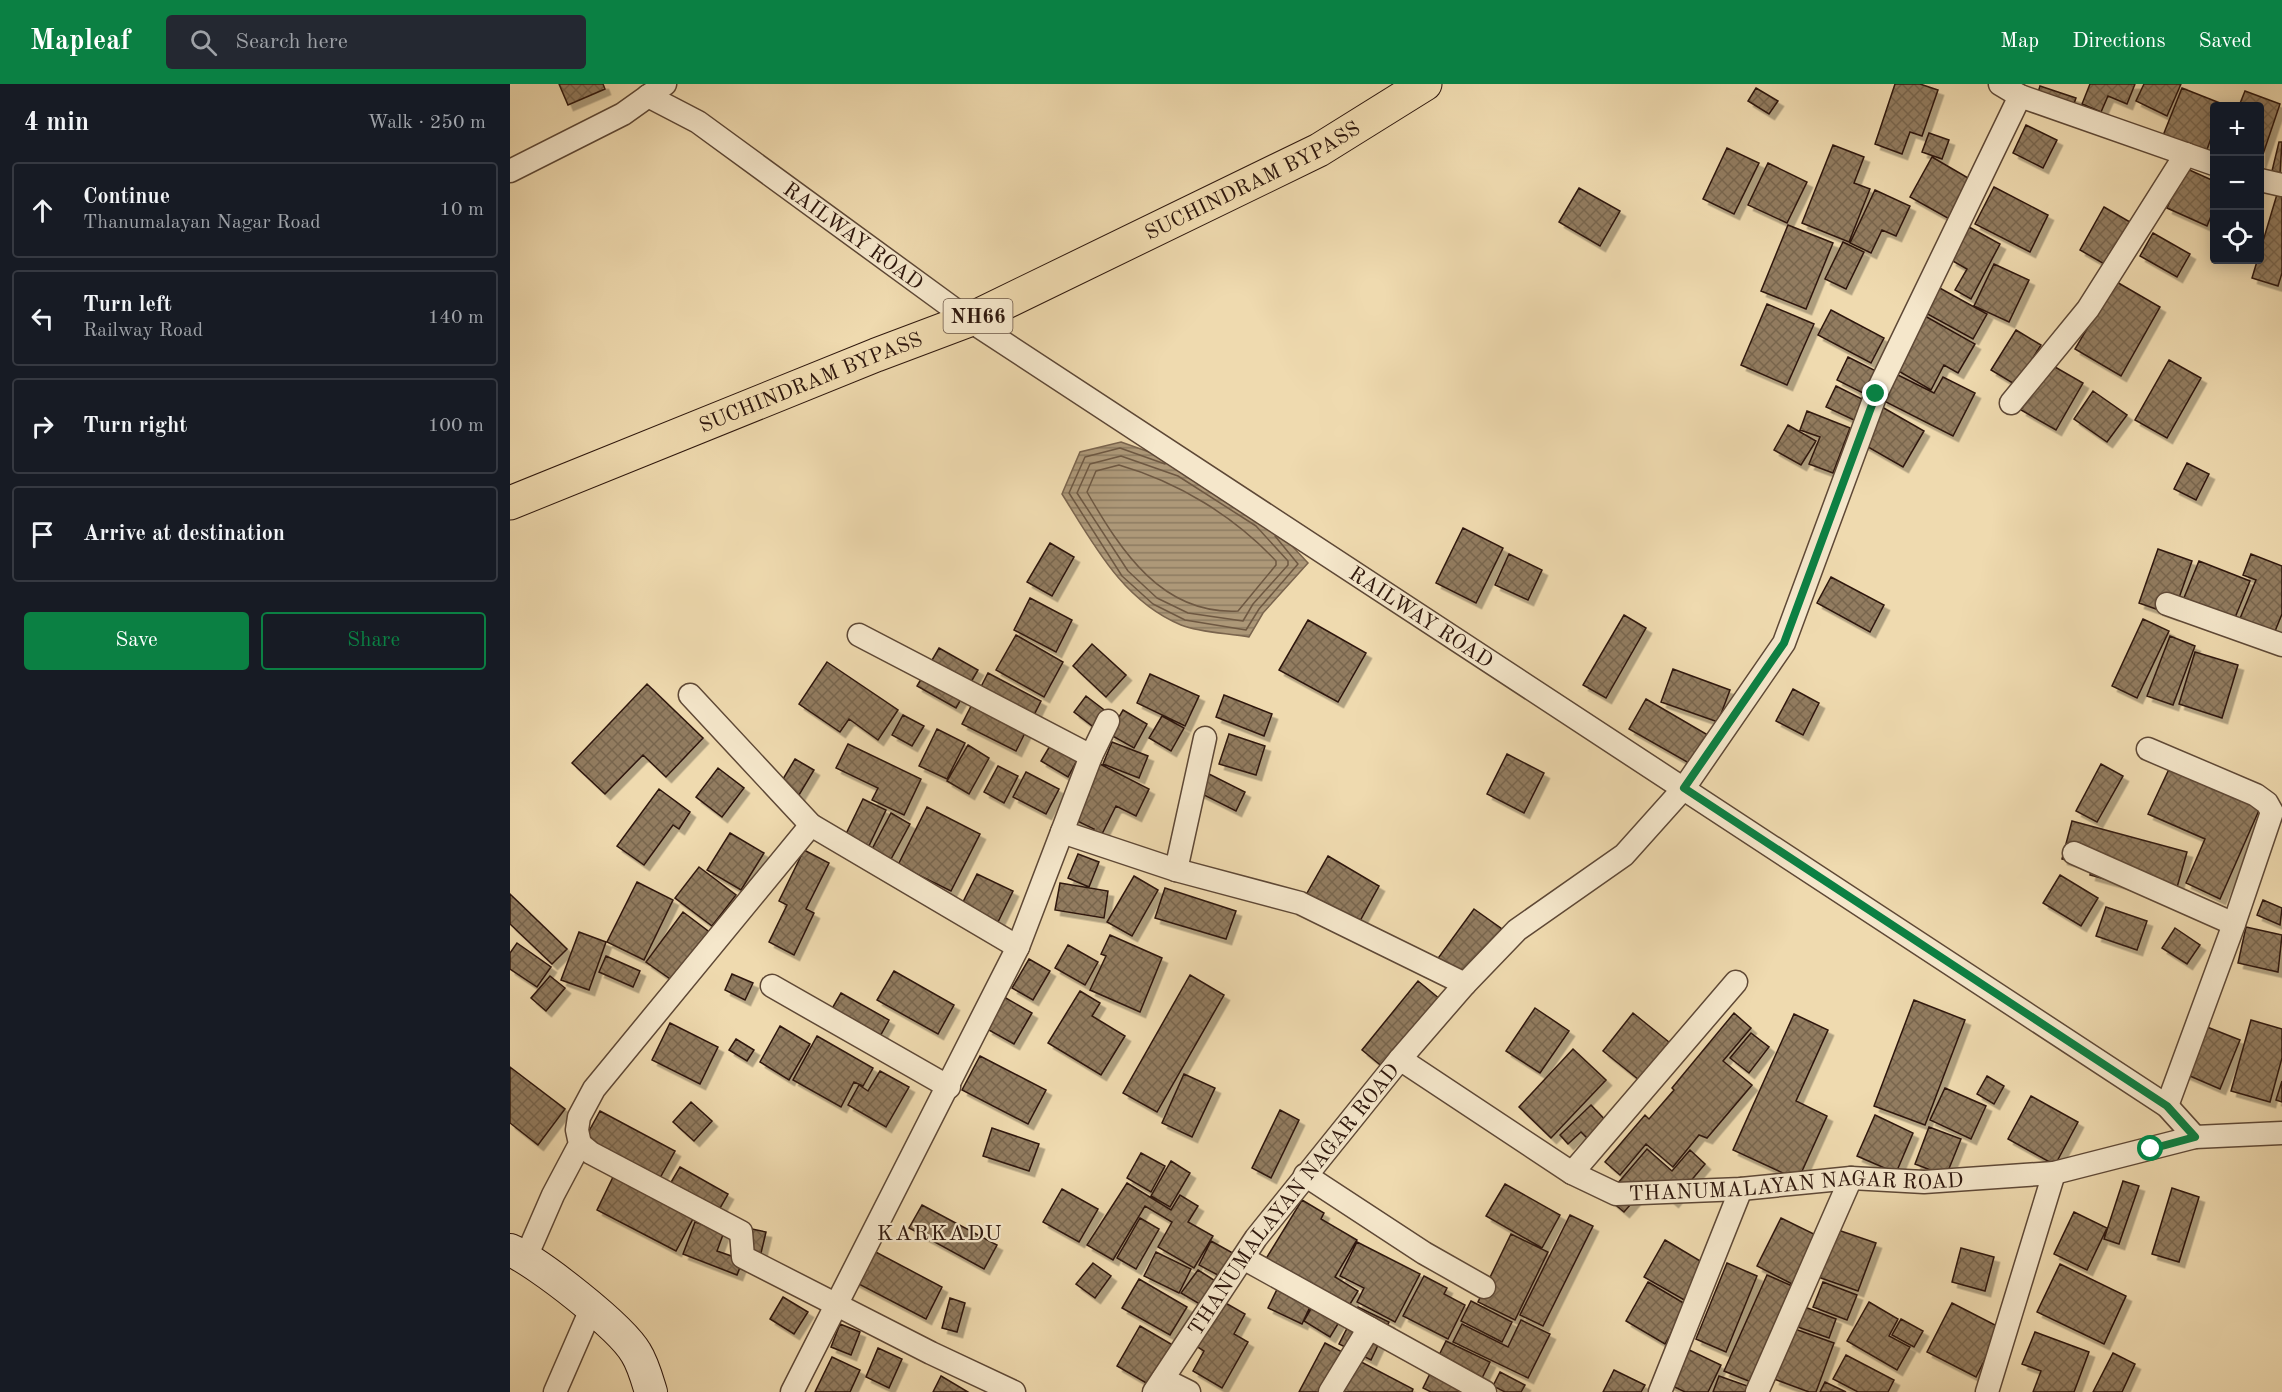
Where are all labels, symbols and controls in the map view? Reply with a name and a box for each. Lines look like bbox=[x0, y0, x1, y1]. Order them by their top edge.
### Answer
search box bbox=[166, 15, 586, 69]
icon: search bbox=[187, 26, 220, 59]
text: Mapleaf bbox=[30, 28, 130, 56]
text: Search here bbox=[235, 31, 348, 53]
text: Map bbox=[2000, 31, 2039, 52]
text: Directions bbox=[2072, 31, 2166, 52]
text: Saved bbox=[2199, 31, 2252, 52]
map controls bbox=[2210, 102, 2264, 264]
button: + bbox=[2210, 102, 2264, 156]
text: 4 min bbox=[24, 110, 89, 136]
text: Walk · 250 m bbox=[367, 113, 486, 133]
street label: SUCHINDRAM BYPASS bbox=[1142, 118, 1364, 245]
button: − bbox=[2210, 156, 2264, 210]
street label: RAILWAY ROAD bbox=[779, 179, 926, 295]
text: Continue bbox=[83, 186, 170, 208]
icon: ahead bbox=[26, 194, 59, 227]
text: 10 m bbox=[439, 200, 484, 220]
button: locate bbox=[2210, 210, 2264, 264]
text: Thanumalayan Nagar Road bbox=[83, 213, 321, 233]
text: Turn left bbox=[83, 294, 172, 316]
road number: NH66 bbox=[944, 299, 1012, 333]
icon: left bbox=[26, 302, 59, 335]
text: 140 m bbox=[428, 308, 484, 328]
text: Railway Road bbox=[83, 321, 203, 341]
street label: SUCHINDRAM BYPASS bbox=[697, 330, 925, 437]
route end bbox=[1862, 380, 1888, 406]
icon: right bbox=[26, 410, 59, 443]
text: Turn right bbox=[83, 415, 187, 437]
text: 100 m bbox=[428, 416, 484, 436]
icon: arrive bbox=[26, 518, 59, 551]
text: Arrive at destination bbox=[83, 523, 285, 545]
street label: RAILWAY ROAD bbox=[1345, 563, 1496, 673]
button: Save bbox=[24, 612, 249, 670]
button: Share bbox=[261, 612, 486, 670]
street label: THANUMALAYAN NAGAR ROAD bbox=[1185, 1060, 1404, 1340]
route start bbox=[2137, 1135, 2163, 1161]
street label: THANUMALAYAN NAGAR ROAD bbox=[1628, 1169, 1964, 1205]
district label: KARKADU bbox=[877, 1223, 1003, 1245]

